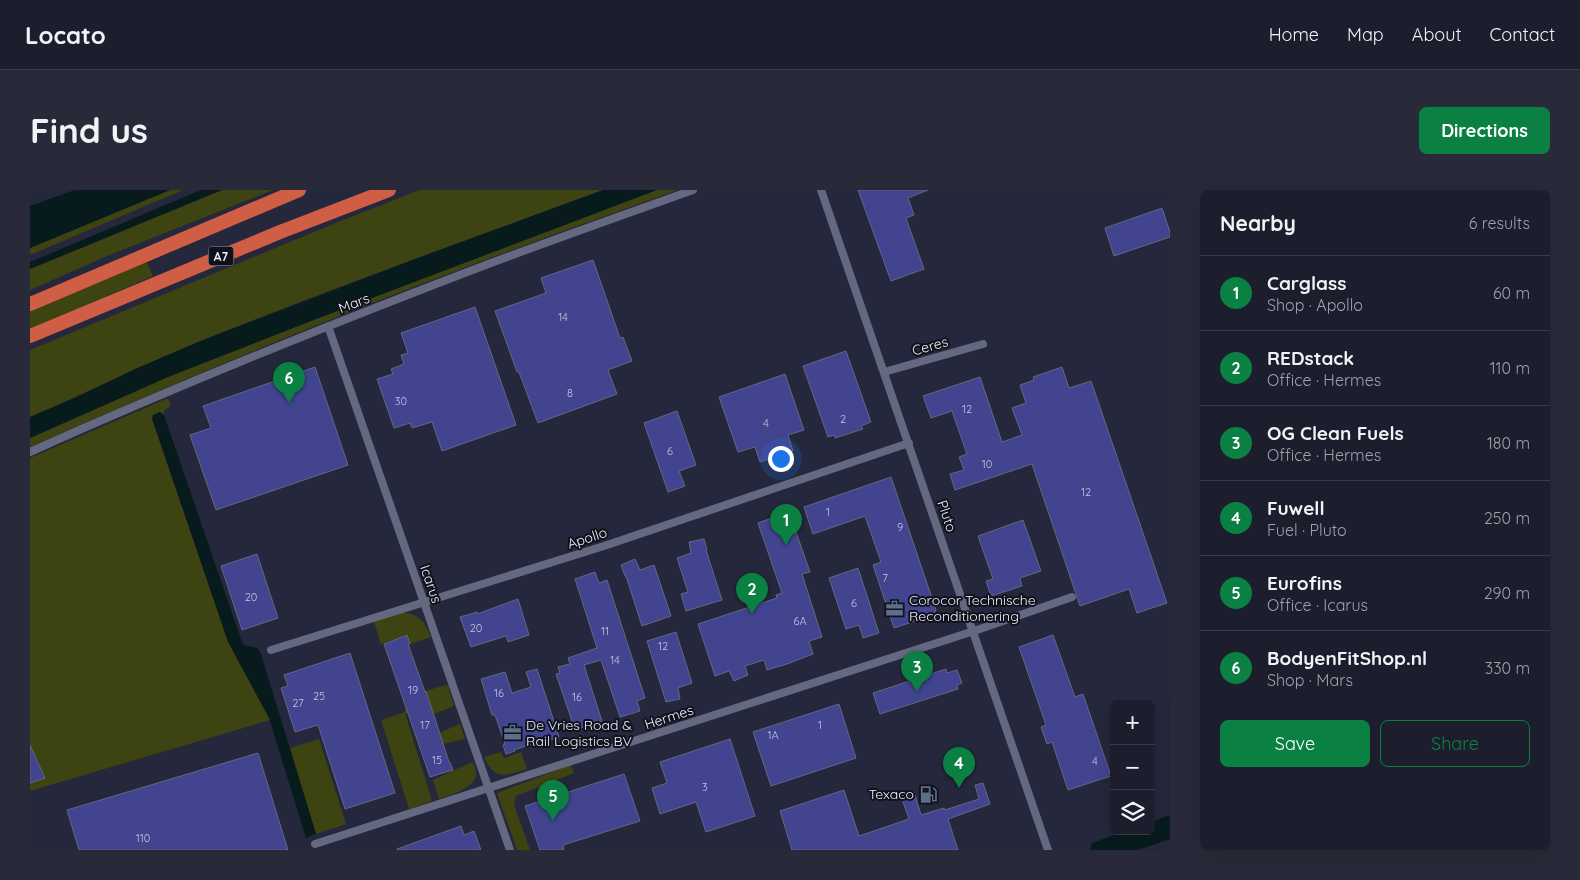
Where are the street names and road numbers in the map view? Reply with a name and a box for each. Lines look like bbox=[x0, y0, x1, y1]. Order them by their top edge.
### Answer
road number: A7 bbox=[208, 246, 234, 266]
street label: Mars bbox=[336, 289, 372, 317]
street label: Ceres bbox=[910, 332, 950, 360]
street label: Pluto bbox=[933, 498, 961, 534]
street label: Apollo bbox=[565, 523, 609, 553]
street label: Icarus bbox=[416, 563, 446, 605]
street label: Hermes bbox=[642, 701, 696, 733]

